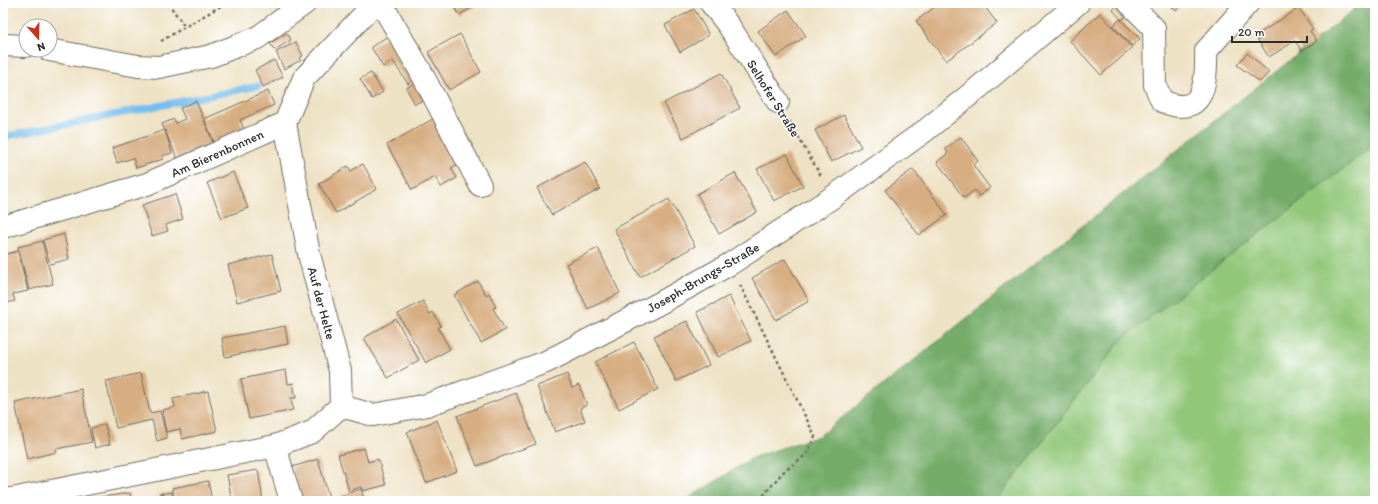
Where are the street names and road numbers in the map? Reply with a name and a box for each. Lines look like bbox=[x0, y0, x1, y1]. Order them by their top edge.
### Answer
street label: Selhofer Straße bbox=[744, 57, 803, 140]
street label: Am Bierenbonnen bbox=[169, 126, 266, 181]
street label: Joseph-Brungs-Straße bbox=[645, 239, 762, 316]
street label: Auf der Helte bbox=[305, 265, 338, 341]

